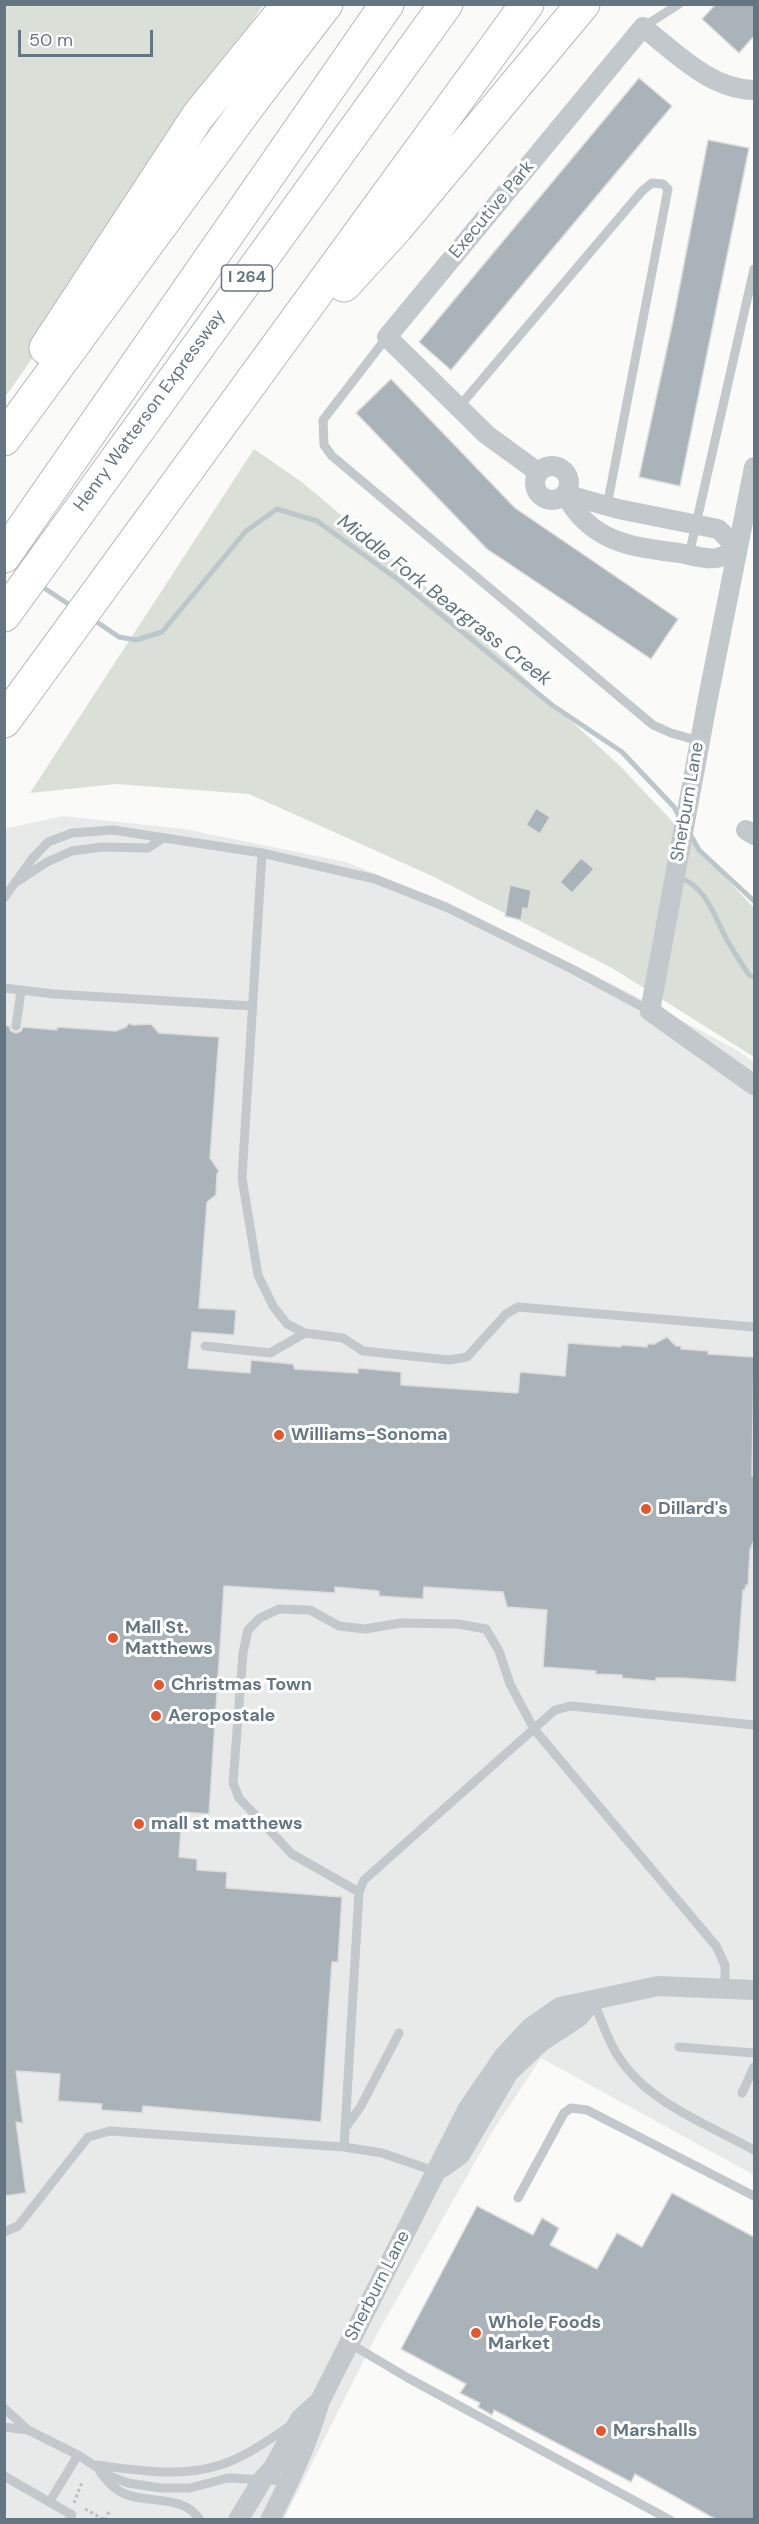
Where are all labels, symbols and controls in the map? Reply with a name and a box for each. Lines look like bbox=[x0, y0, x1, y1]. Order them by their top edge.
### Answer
scale bar bbox=[21, 18, 156, 56]
text: 50 m bbox=[29, 28, 73, 52]
street label: Executive Park bbox=[445, 157, 539, 263]
road number: I 264 bbox=[222, 265, 272, 291]
street label: Henry Watterson Expressway bbox=[70, 306, 230, 516]
water label: Middle Fork Beargrass Creek bbox=[332, 510, 556, 692]
street label: Sherburn Lane bbox=[667, 741, 709, 863]
place label: Williams-Sonoma bbox=[291, 1424, 448, 1446]
marker: Williams-Sonoma bbox=[272, 1428, 286, 1442]
place label: Dillard's bbox=[658, 1498, 728, 1520]
marker: Dillard's bbox=[639, 1502, 653, 1516]
place label: Mall St. Matthews bbox=[125, 1617, 213, 1660]
marker: Mall St. Matthews bbox=[106, 1631, 120, 1645]
place label: Christmas Town bbox=[171, 1674, 312, 1696]
marker: Christmas Town bbox=[152, 1678, 166, 1692]
place label: Aeropostale bbox=[168, 1705, 275, 1727]
marker: Aeropostale bbox=[149, 1709, 163, 1723]
place label: mall st matthews bbox=[151, 1813, 303, 1835]
marker: mall st matthews bbox=[132, 1817, 146, 1831]
street label: Sherburn Lane bbox=[341, 2227, 415, 2345]
place label: Whole Foods Market bbox=[488, 2312, 601, 2354]
marker: Whole Foods Market bbox=[469, 2326, 483, 2340]
place label: Marshalls bbox=[613, 2420, 697, 2442]
marker: Marshalls bbox=[594, 2424, 608, 2438]

